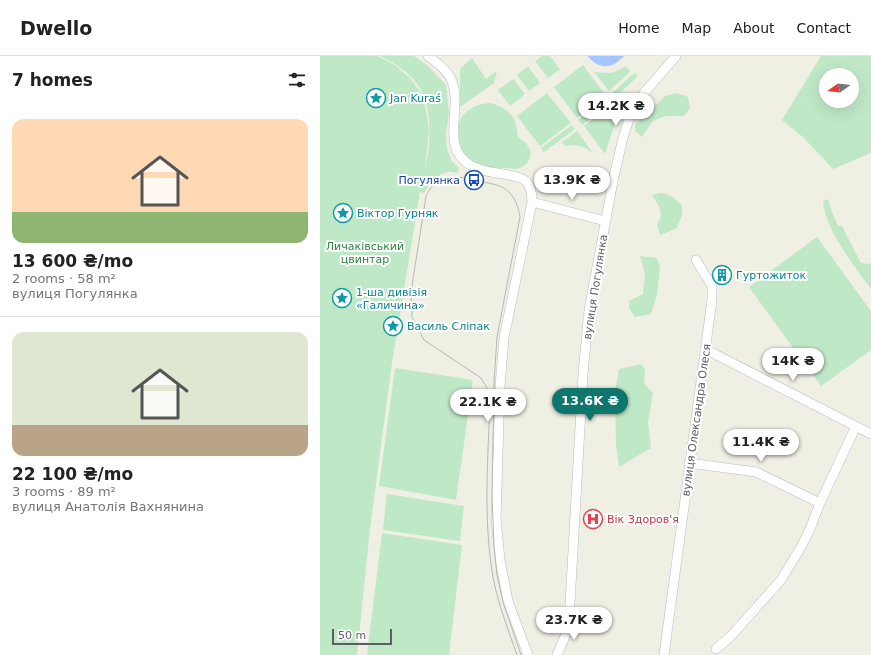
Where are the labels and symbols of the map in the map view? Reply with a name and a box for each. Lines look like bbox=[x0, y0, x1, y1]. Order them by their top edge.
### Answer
north arrow bbox=[819, 68, 859, 108]
place icon: Jan Kuraś bbox=[365, 87, 387, 109]
place label: Jan Kuraś bbox=[389, 92, 441, 105]
pin: 14.2K ₴ bbox=[579, 93, 653, 127]
pin: 13.9K ₴ bbox=[535, 167, 609, 201]
bus stop icon: Погулянка bbox=[463, 169, 485, 191]
place label: Погулянка bbox=[398, 174, 460, 187]
place icon: Віктор Гурняк bbox=[332, 202, 354, 224]
place label: Віктор Гурняк bbox=[357, 207, 439, 220]
street label: вулиця Погулянка bbox=[581, 234, 610, 341]
park label: Личаківський цвинтар bbox=[326, 240, 404, 266]
building icon: Гуртожиток bbox=[711, 264, 733, 286]
place label: Гуртожиток bbox=[736, 269, 807, 282]
place label: 1-ша дивізія «Галичина» bbox=[356, 286, 427, 312]
place icon: 1-ша дивізія «Галичина» bbox=[331, 287, 353, 309]
place icon: Василь Сліпак bbox=[382, 315, 404, 337]
place label: Василь Сліпак bbox=[407, 320, 490, 333]
street label: вулиця Олександра Олеся bbox=[679, 343, 714, 497]
pin: 14K ₴ bbox=[765, 348, 821, 382]
pin: 13.6K ₴ bbox=[553, 388, 627, 422]
pin: 22.1K ₴ bbox=[451, 389, 525, 423]
pin: 11.4K ₴ bbox=[724, 429, 798, 463]
hospital icon: Вік Здоров'я bbox=[582, 508, 604, 530]
place label: Вік Здоров'я bbox=[607, 513, 679, 526]
pin: 23.7K ₴ bbox=[537, 607, 611, 641]
scale bar bbox=[332, 627, 392, 646]

